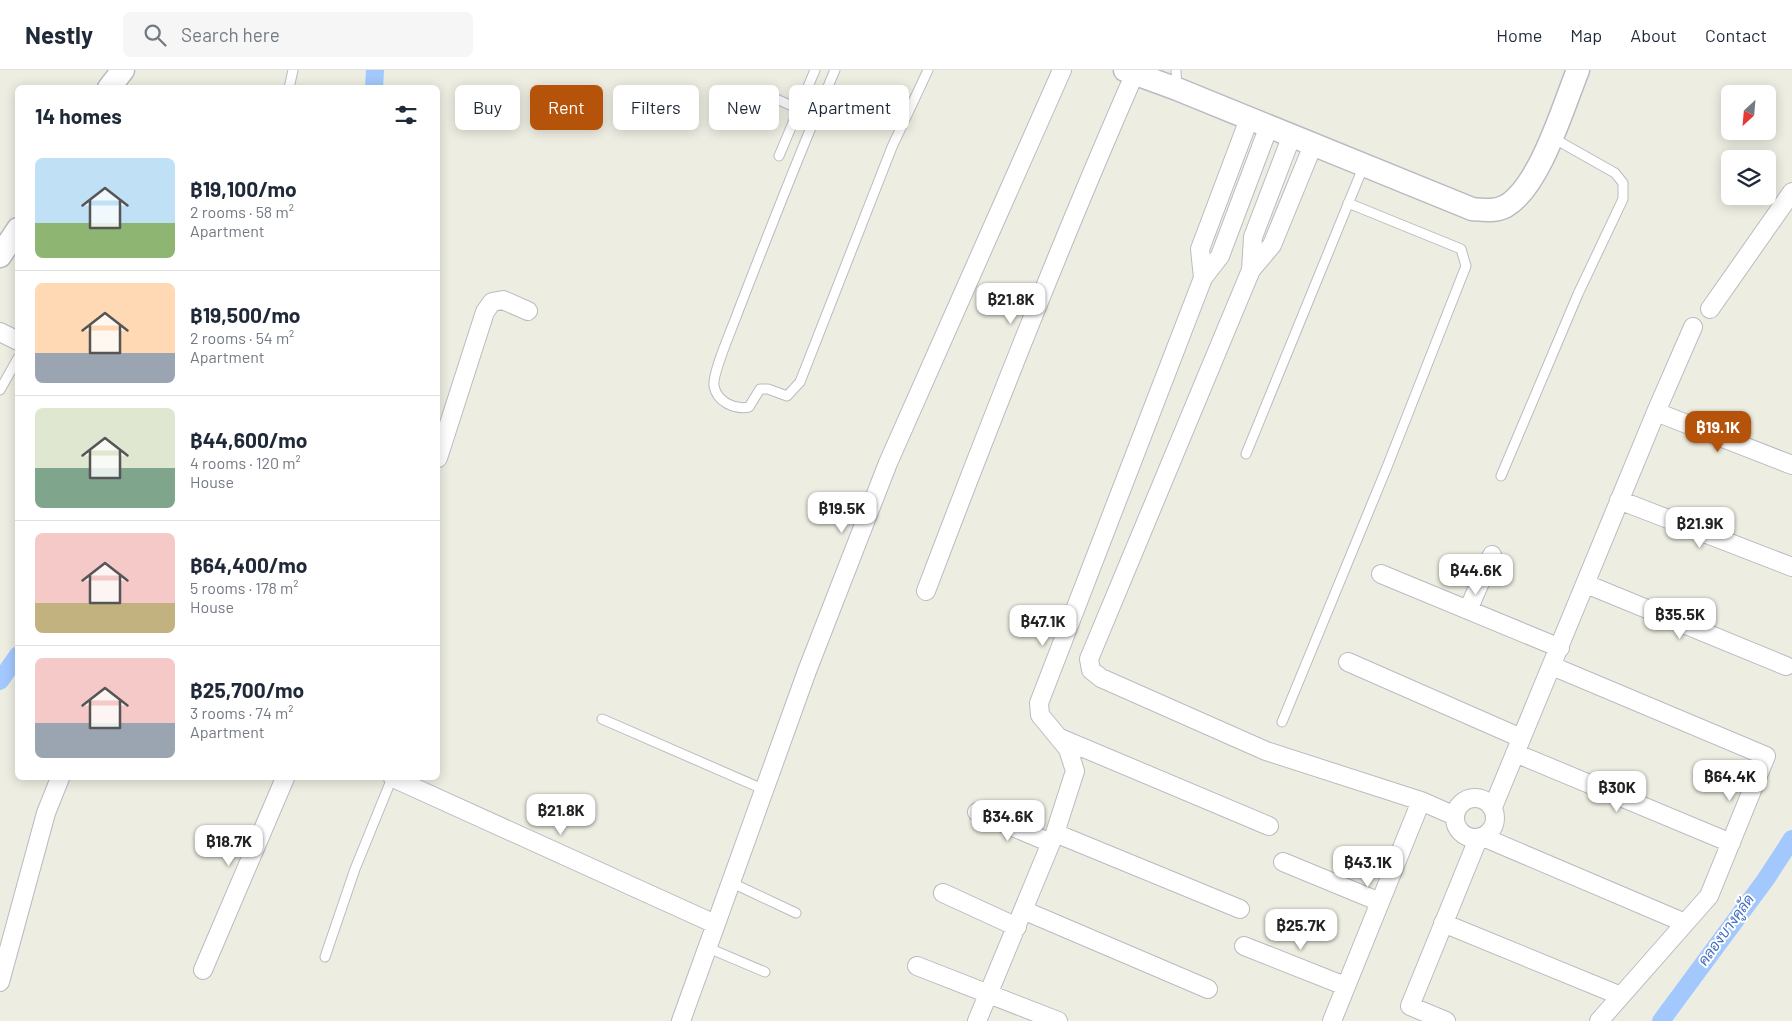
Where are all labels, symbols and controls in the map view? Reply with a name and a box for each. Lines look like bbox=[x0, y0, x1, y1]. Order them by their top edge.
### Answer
search box bbox=[123, 12, 473, 57]
text: Nestly bbox=[25, 20, 93, 49]
icon: search bbox=[141, 21, 169, 49]
text: Search here bbox=[181, 23, 280, 46]
text: Home bbox=[1496, 24, 1542, 46]
text: Map bbox=[1570, 24, 1602, 46]
text: About bbox=[1630, 24, 1677, 46]
text: Contact bbox=[1705, 24, 1767, 46]
chip: Buy bbox=[455, 85, 520, 130]
chip: Rent bbox=[530, 85, 603, 130]
chip: Filters bbox=[613, 85, 699, 130]
chip: New bbox=[709, 85, 779, 130]
chip: Apartment bbox=[789, 85, 909, 130]
north arrow bbox=[1721, 85, 1776, 140]
map controls bbox=[1721, 85, 1776, 205]
icon: filters bbox=[392, 101, 420, 129]
text: 14 homes bbox=[35, 103, 122, 128]
button: layers bbox=[1721, 150, 1776, 205]
text: ฿19,100/mo bbox=[190, 176, 297, 201]
icon: home bbox=[75, 178, 135, 238]
text: 2 rooms · 58 m² bbox=[190, 202, 294, 221]
text: Apartment bbox=[190, 221, 265, 240]
pin: ฿21.8K bbox=[970, 282, 1052, 325]
text: ฿21.8K bbox=[987, 289, 1035, 308]
text: ฿19,500/mo bbox=[190, 302, 301, 327]
icon: home bbox=[75, 303, 135, 363]
text: 2 rooms · 54 m² bbox=[190, 328, 294, 347]
text: Apartment bbox=[190, 347, 265, 366]
pin: ฿19.1K bbox=[1677, 410, 1759, 453]
text: ฿19.1K bbox=[1696, 417, 1740, 436]
text: ฿44,600/mo bbox=[190, 427, 307, 452]
icon: home bbox=[75, 428, 135, 488]
text: 4 rooms · 120 m² bbox=[190, 453, 301, 472]
text: House bbox=[190, 472, 234, 491]
pin: ฿19.5K bbox=[801, 492, 883, 534]
text: ฿19.5K bbox=[819, 498, 865, 517]
pin: ฿21.9K bbox=[1659, 506, 1741, 549]
text: ฿21.9K bbox=[1676, 513, 1724, 532]
text: ฿64,400/mo bbox=[190, 552, 307, 577]
icon: home bbox=[75, 553, 135, 613]
pin: ฿44.6K bbox=[1435, 554, 1517, 596]
text: ฿44.6K bbox=[1450, 560, 1502, 579]
text: 5 rooms · 178 m² bbox=[190, 578, 298, 597]
text: House bbox=[190, 597, 234, 616]
pin: ฿35.5K bbox=[1639, 598, 1721, 640]
pin: ฿47.1K bbox=[1002, 604, 1084, 647]
text: ฿35.5K bbox=[1655, 604, 1705, 623]
text: ฿47.1K bbox=[1020, 611, 1066, 630]
text: ฿25,700/mo bbox=[190, 677, 304, 702]
icon: home bbox=[75, 678, 135, 738]
text: 3 rooms · 74 m² bbox=[190, 703, 293, 722]
text: Apartment bbox=[190, 722, 265, 741]
pin: ฿64.4K bbox=[1689, 760, 1771, 802]
text: ฿64.4K bbox=[1704, 766, 1756, 785]
pin: ฿30K bbox=[1587, 770, 1647, 813]
text: ฿30K bbox=[1598, 777, 1636, 796]
pin: ฿21.8K bbox=[520, 794, 602, 836]
text: ฿21.8K bbox=[537, 800, 585, 819]
pin: ฿34.6K bbox=[967, 800, 1049, 842]
text: ฿34.6K bbox=[983, 806, 1033, 825]
pin: ฿18.7K bbox=[188, 824, 270, 867]
text: ฿18.7K bbox=[206, 831, 252, 850]
pin: ฿43.1K bbox=[1327, 846, 1409, 888]
text: ฿43.1K bbox=[1344, 852, 1392, 871]
water label: คลองบางคูลัด bbox=[1693, 890, 1759, 970]
pin: ฿25.7K bbox=[1260, 908, 1342, 951]
text: ฿25.7K bbox=[1276, 915, 1326, 934]

